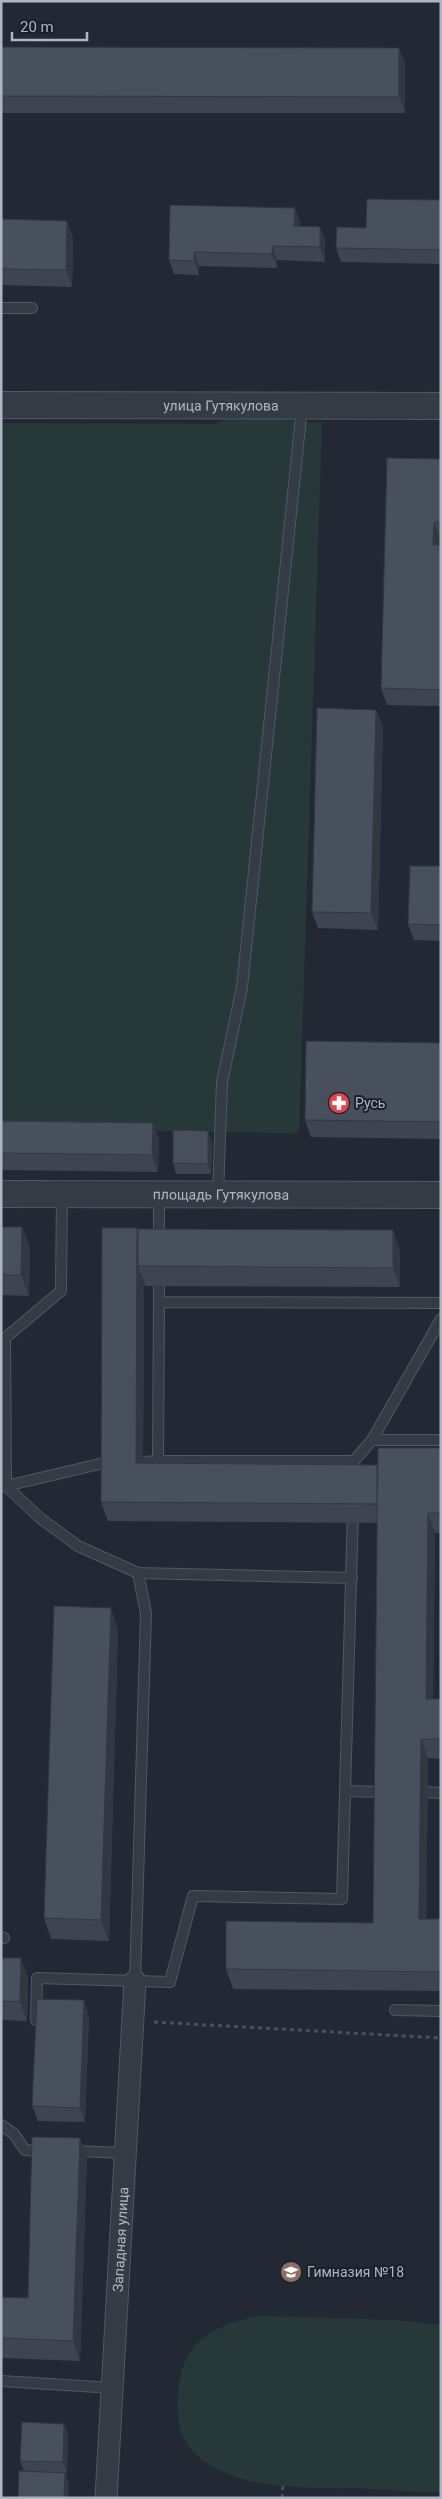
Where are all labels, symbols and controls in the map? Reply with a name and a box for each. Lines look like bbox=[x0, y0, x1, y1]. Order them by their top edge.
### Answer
scale bar bbox=[12, 10, 88, 42]
text: 20 m bbox=[20, 18, 54, 36]
street label: улица Гутякулова bbox=[163, 397, 279, 414]
pharmacy icon: Русь bbox=[327, 1091, 351, 1115]
place label: Русь bbox=[355, 1095, 385, 1111]
street label: площадь Гутякулова bbox=[153, 1186, 289, 1203]
street label: Западная улица bbox=[110, 2186, 131, 2292]
school or university icon: Гимназия №18 bbox=[279, 2260, 303, 2284]
place label: Гимназия №18 bbox=[307, 2264, 404, 2280]

